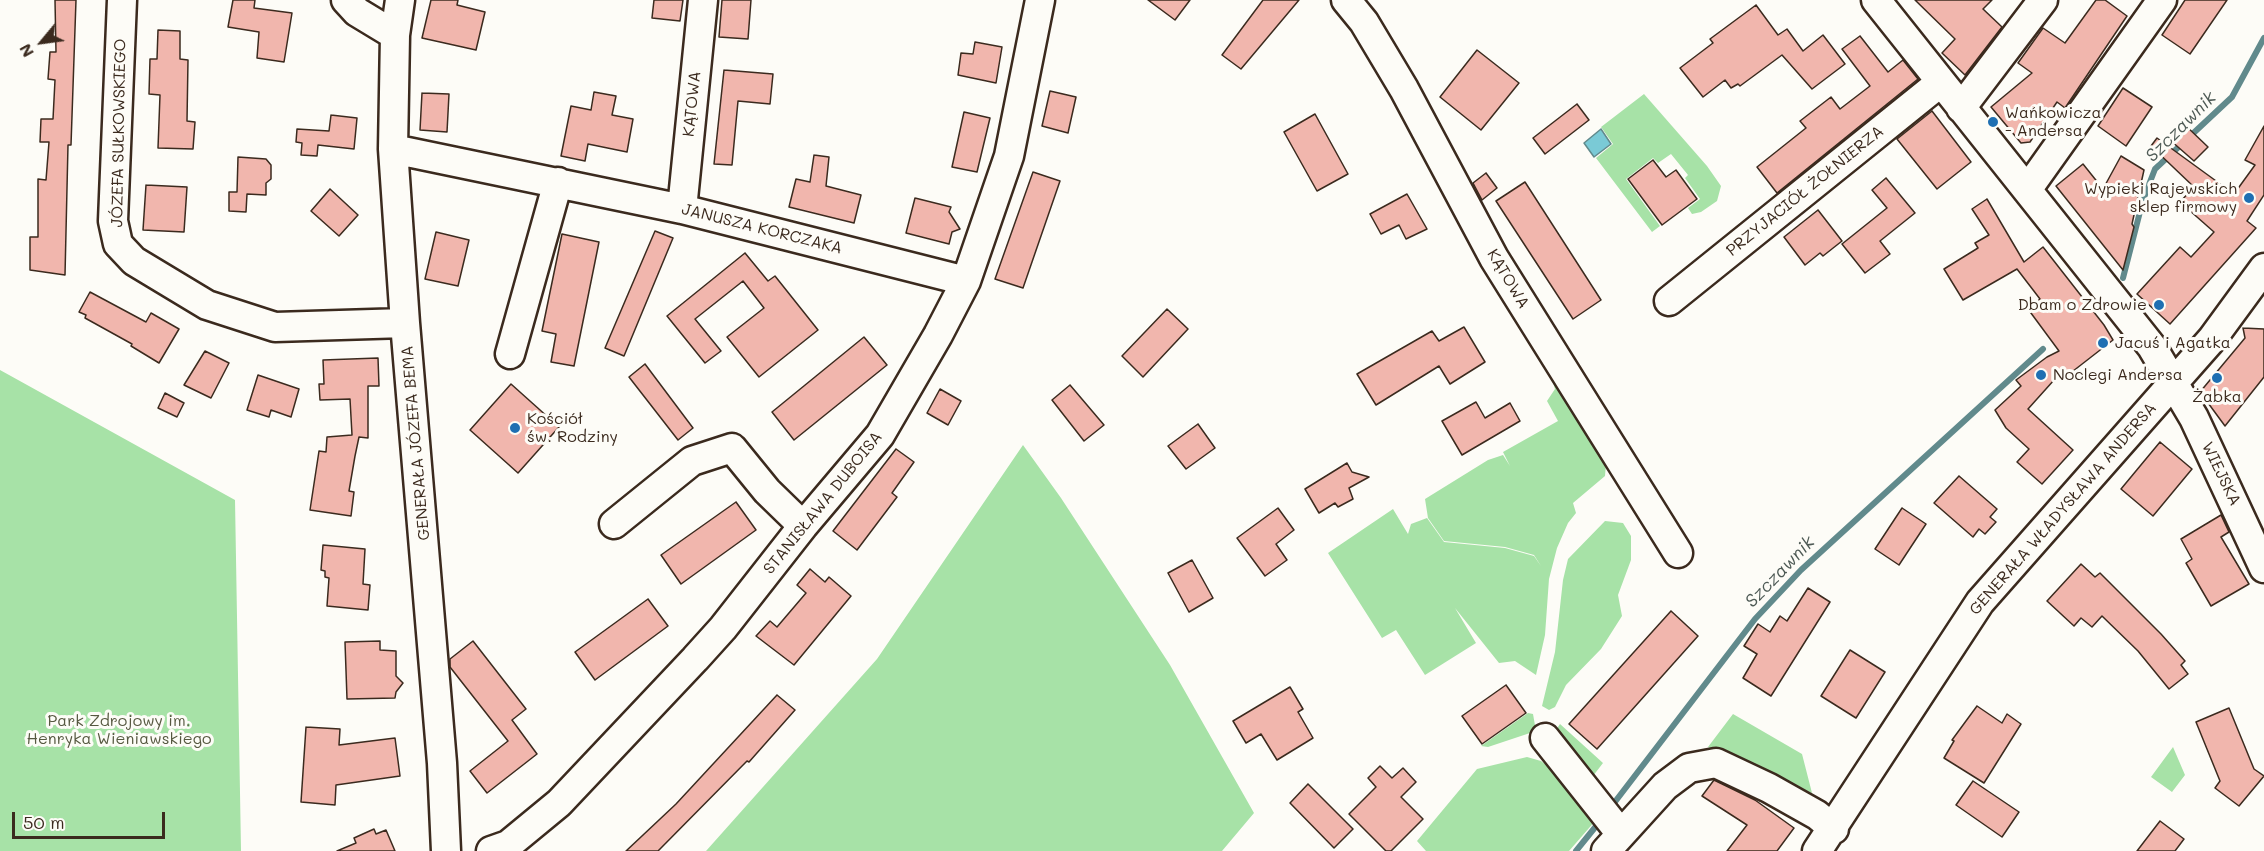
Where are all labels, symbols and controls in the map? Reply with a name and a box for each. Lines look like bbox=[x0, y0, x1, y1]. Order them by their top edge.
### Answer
north arrow bbox=[12, 12, 72, 72]
street label: JÓZEFA SUŁKOWSKIEGO bbox=[108, 39, 130, 227]
text: N bbox=[14, 41, 38, 61]
street label: KĄTOWA bbox=[679, 70, 705, 138]
water label: Szczawnik bbox=[2141, 87, 2221, 167]
place label: Wańkowicza - Andersa bbox=[2005, 103, 2101, 141]
marker: Wańkowicza - Andersa bbox=[1986, 115, 2000, 129]
street label: PRZYJACIÓŁ ŻOŁNIERZA bbox=[1723, 122, 1887, 260]
place label: Wypieki Rajewskich sklep firmowy bbox=[2084, 179, 2237, 217]
marker: Wypieki Rajewskich sklep firmowy bbox=[2242, 191, 2256, 205]
street label: JANUSZA KORCZAKA bbox=[680, 200, 844, 258]
street label: KĄTOWA bbox=[1483, 246, 1533, 312]
place label: Dbam o Zdrowie bbox=[2018, 295, 2147, 315]
marker: Dbam o Zdrowie bbox=[2152, 298, 2166, 312]
place label: Jacuś i Agatka bbox=[2115, 333, 2231, 353]
marker: Jacuś i Agatka bbox=[2096, 336, 2110, 350]
street label: GENERAŁA JÓZEFA BEMA bbox=[398, 345, 434, 541]
place label: Noclegi Andersa bbox=[2053, 365, 2183, 385]
marker: Noclegi Andersa bbox=[2034, 368, 2048, 382]
marker: Żabka bbox=[2210, 371, 2224, 385]
place label: Żabka bbox=[2192, 387, 2242, 407]
street label: GENERAŁA WŁADYSŁAWA ANDERSA bbox=[1966, 399, 2160, 619]
place label: Kościół św. Rodziny bbox=[527, 409, 618, 447]
marker: Kościół św. Rodziny bbox=[508, 421, 522, 435]
street label: STANISŁAWA DUBOISA bbox=[760, 428, 886, 578]
street label: WIEJSKA bbox=[2197, 439, 2245, 509]
water label: Szczawnik bbox=[1741, 532, 1819, 612]
park label: Park Zdrojowy im. Henryka Wieniawskiego bbox=[27, 711, 211, 749]
scale bar bbox=[15, 800, 168, 838]
text: 50 m bbox=[23, 810, 65, 834]

